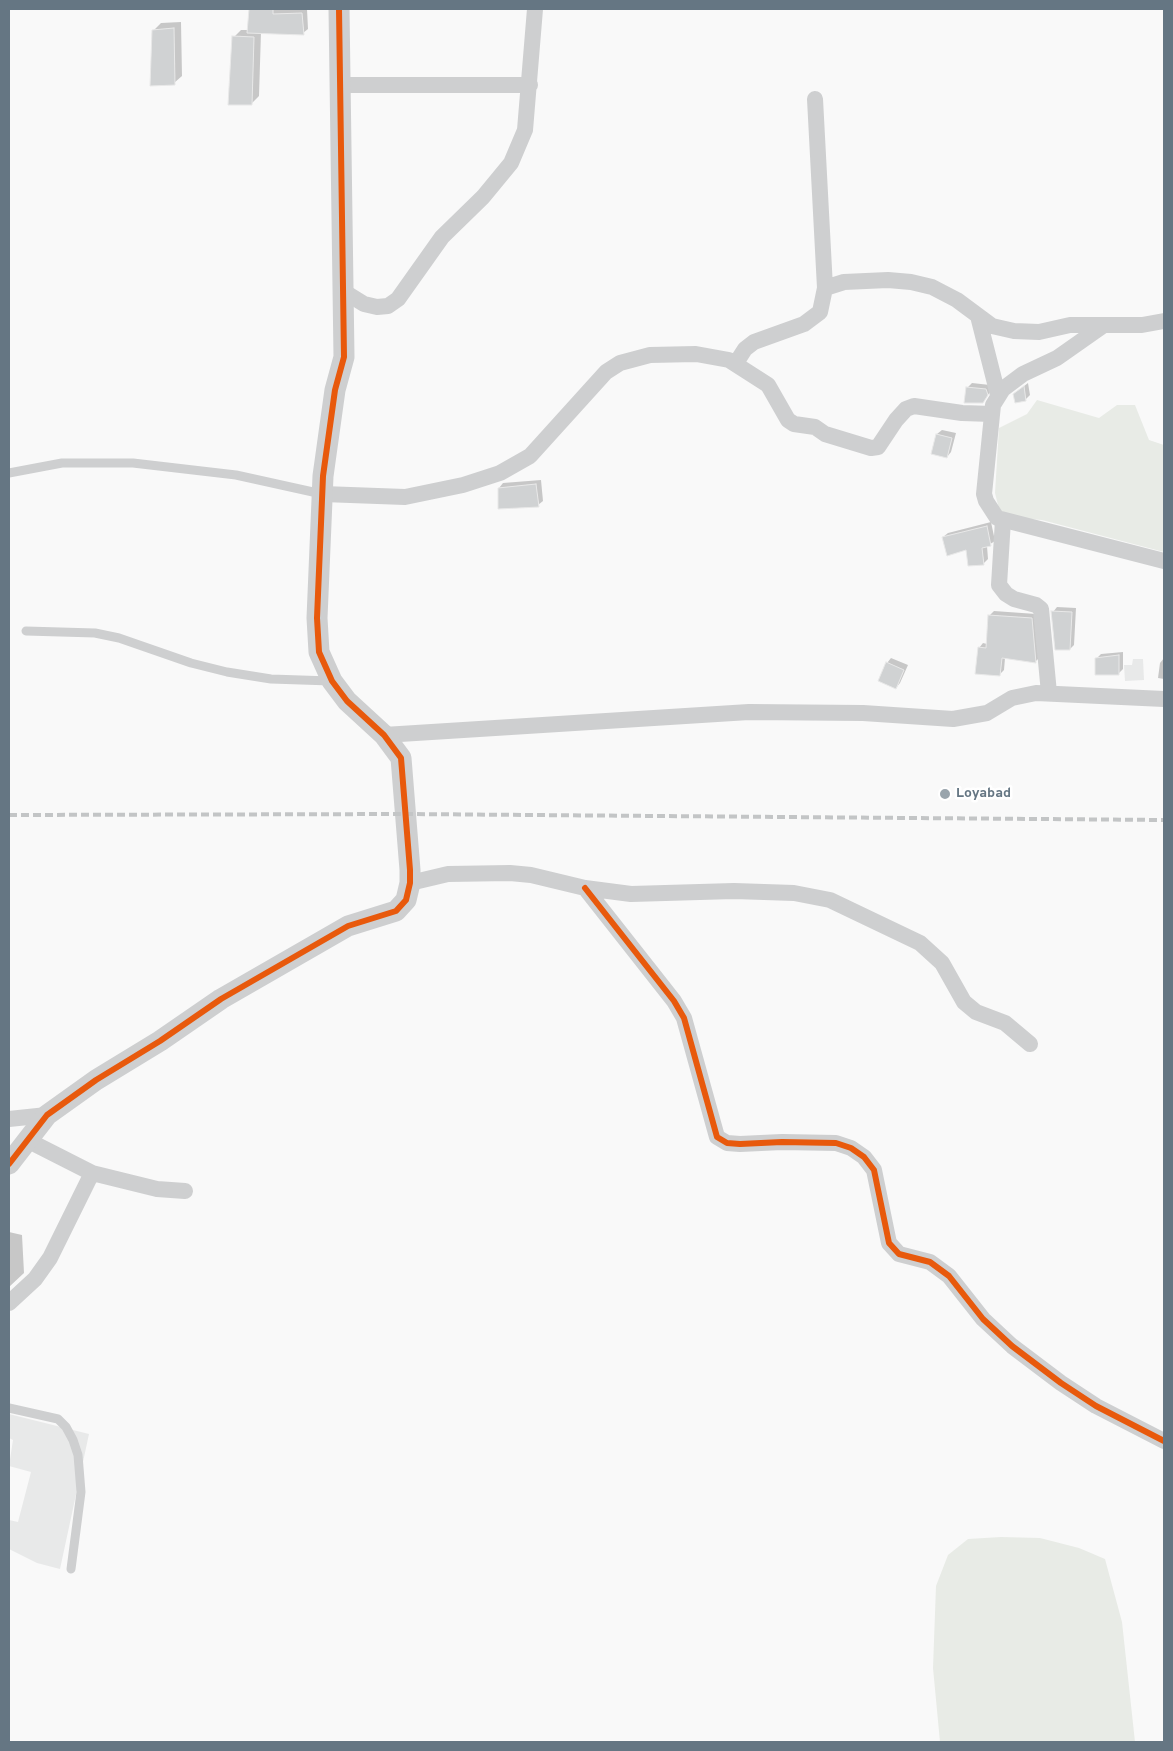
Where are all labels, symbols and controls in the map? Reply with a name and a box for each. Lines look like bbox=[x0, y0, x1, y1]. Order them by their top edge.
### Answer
place label: Loyabad bbox=[956, 786, 1011, 802]
marker: Loyabad bbox=[938, 787, 952, 801]

